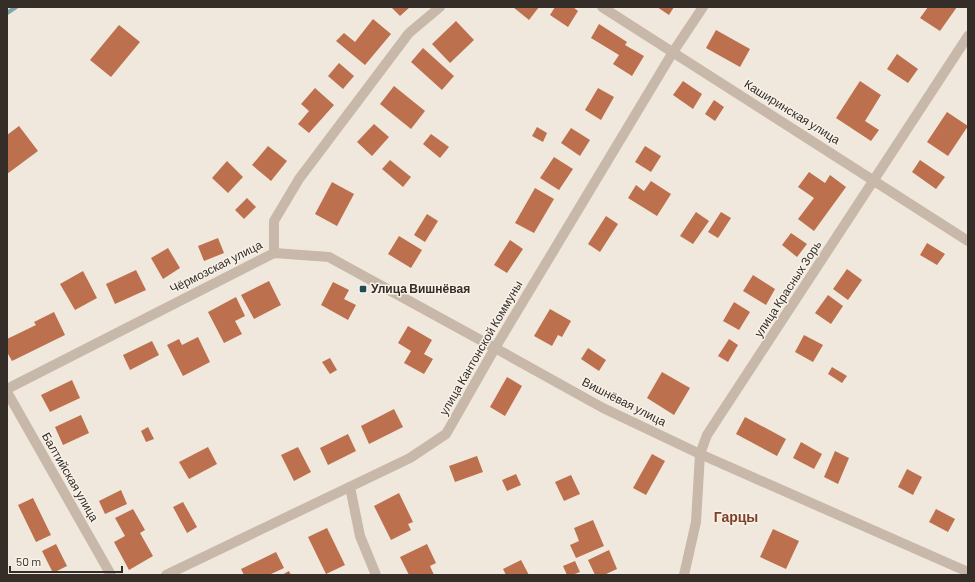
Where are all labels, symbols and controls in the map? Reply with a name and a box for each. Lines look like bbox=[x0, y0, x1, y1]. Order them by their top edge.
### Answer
street label: Каширинская улица bbox=[742, 76, 843, 147]
street label: Чёрмозская улица bbox=[167, 237, 265, 296]
street label: улица Красных Зорь bbox=[751, 238, 824, 340]
street label: улица Кантонской Коммуны bbox=[436, 278, 525, 418]
place label: Улица Вишнёвая bbox=[371, 281, 470, 296]
marker: Улица Вишнёвая bbox=[358, 284, 368, 294]
street label: Вишнёвая улица bbox=[580, 374, 669, 429]
street label: Балтийская улица bbox=[39, 429, 102, 524]
district label: Гарцы bbox=[714, 508, 758, 525]
scale bar bbox=[10, 548, 122, 574]
text: 50 m bbox=[16, 554, 41, 568]

